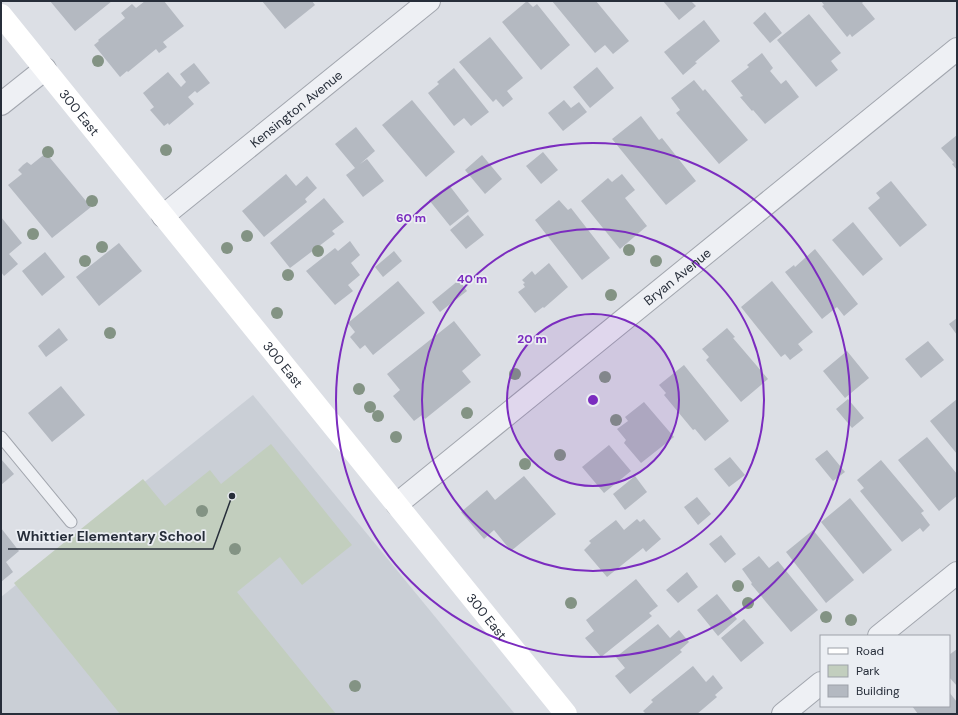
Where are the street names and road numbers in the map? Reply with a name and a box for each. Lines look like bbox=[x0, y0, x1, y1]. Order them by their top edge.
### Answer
street label: Kensington Avenue bbox=[246, 66, 346, 151]
street label: 300 East bbox=[56, 86, 103, 139]
street label: Bryan Avenue bbox=[640, 244, 714, 309]
street label: 300 East bbox=[259, 338, 307, 391]
street label: 300 East bbox=[463, 590, 511, 643]

